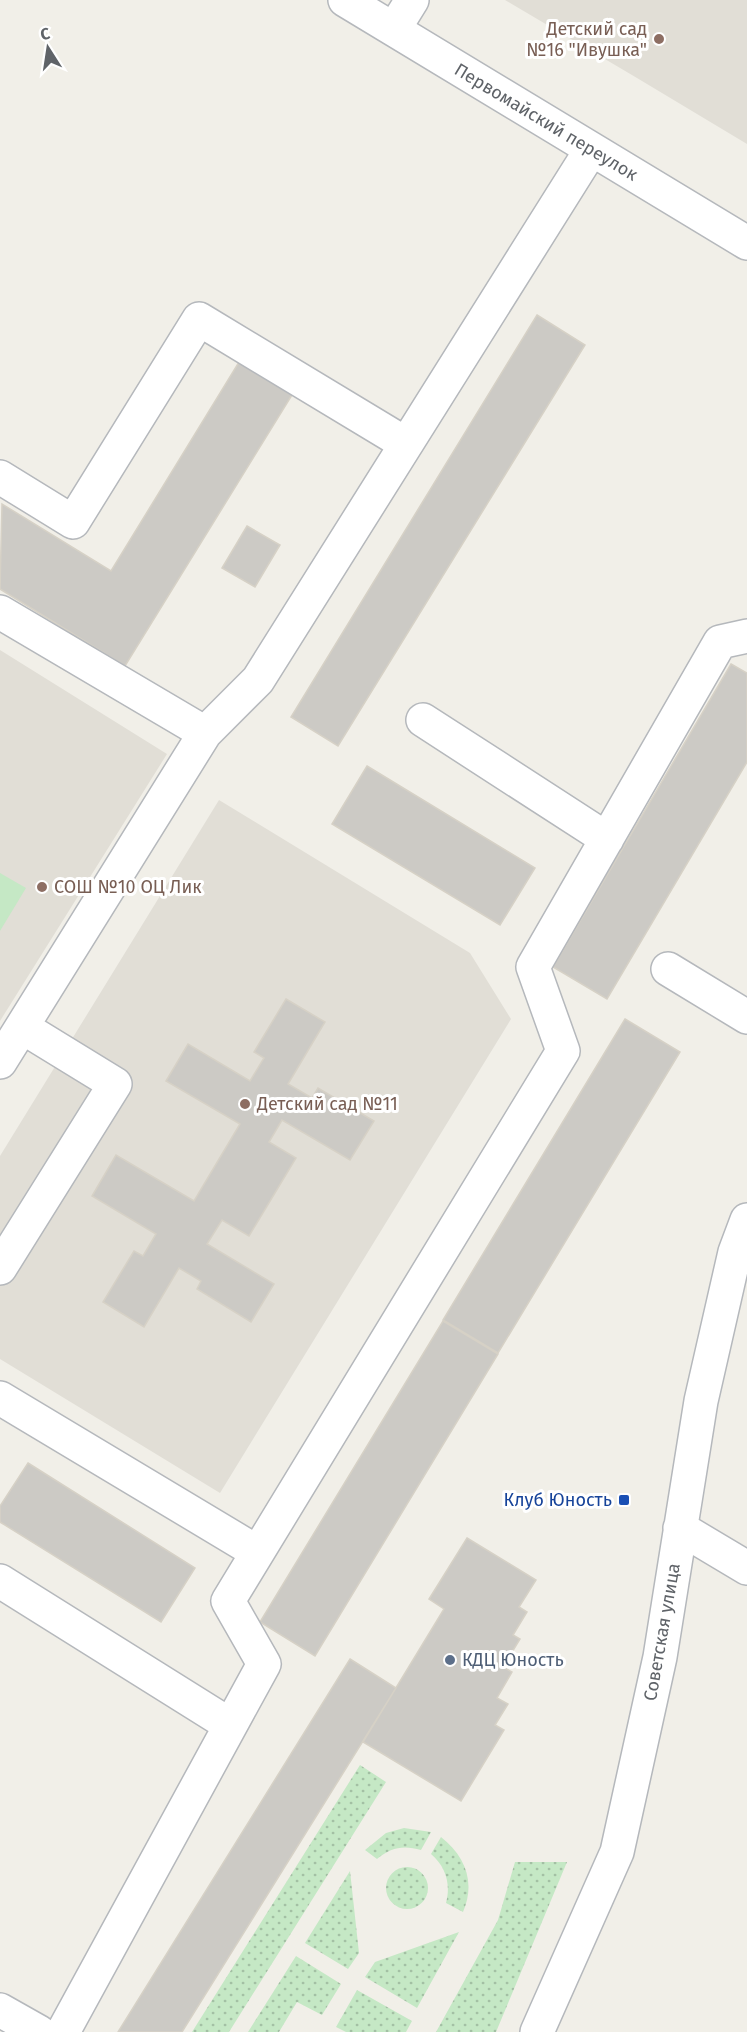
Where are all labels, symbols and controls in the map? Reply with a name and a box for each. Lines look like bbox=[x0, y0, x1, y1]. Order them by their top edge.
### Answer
north arrow bbox=[18, 18, 78, 78]
place label: Детский сад №16 "Ивушка" bbox=[526, 18, 647, 61]
text: С bbox=[39, 23, 52, 44]
marker: Детский сад №16 "Ивушка" bbox=[652, 32, 666, 46]
street label: Первомайский переулок bbox=[450, 59, 642, 186]
place label: СОШ №10 ОЦ Лик bbox=[54, 876, 202, 898]
marker: СОШ №10 ОЦ Лик bbox=[35, 880, 49, 894]
place label: Детский сад №11 bbox=[256, 1093, 398, 1115]
marker: Детский сад №11 bbox=[238, 1097, 252, 1111]
place label: Клуб Юность bbox=[504, 1489, 612, 1511]
marker: Клуб Юность bbox=[617, 1493, 631, 1507]
street label: Советская улица bbox=[639, 1561, 685, 1703]
place label: КДЦ Юность bbox=[462, 1649, 564, 1671]
marker: КДЦ Юность bbox=[443, 1653, 457, 1667]

